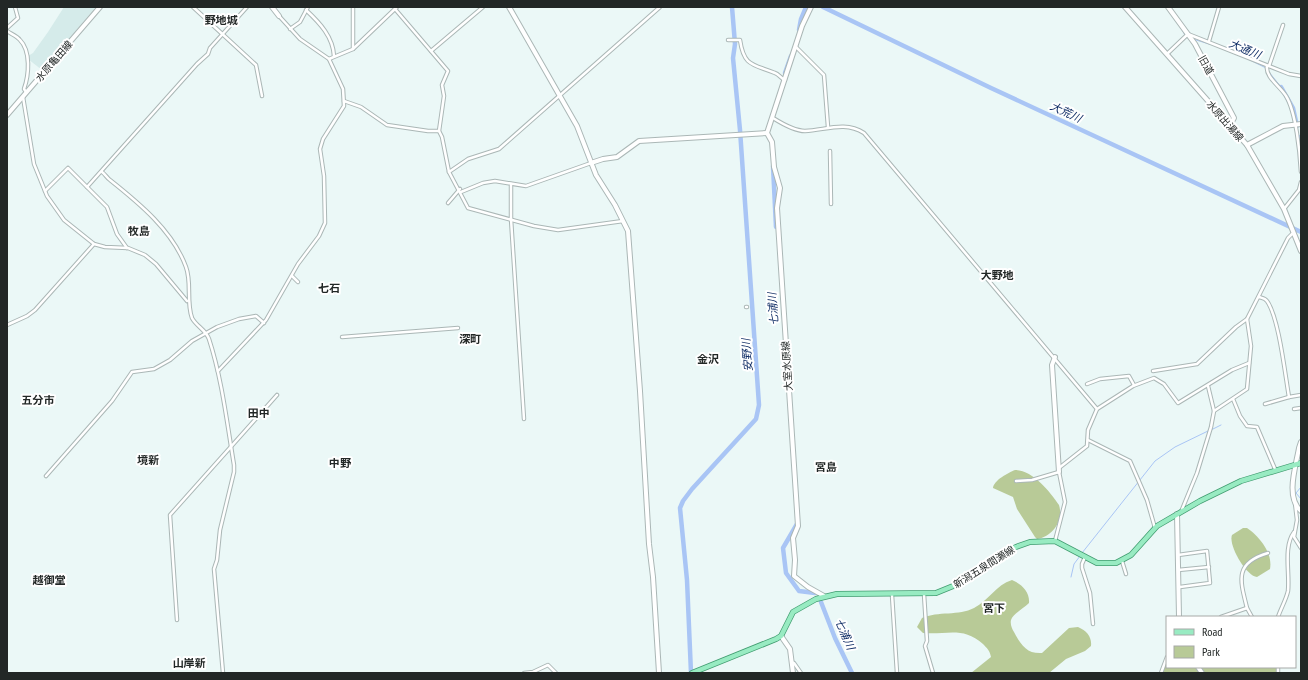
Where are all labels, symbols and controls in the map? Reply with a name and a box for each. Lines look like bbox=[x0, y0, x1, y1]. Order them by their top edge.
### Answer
district label: 野地城 bbox=[205, 13, 238, 27]
water label: 大通川 bbox=[1227, 36, 1264, 62]
street label: 水原亀田線 bbox=[33, 38, 75, 84]
street label: 旧道 bbox=[1195, 53, 1217, 77]
street label: 水原出湯線 bbox=[1204, 98, 1246, 144]
water label: 大荒川 bbox=[1048, 99, 1085, 126]
district label: 牧島 bbox=[127, 224, 150, 238]
district label: 大野地 bbox=[981, 268, 1014, 282]
district label: 七石 bbox=[318, 281, 340, 295]
water label: 七浦川 bbox=[765, 291, 781, 326]
district label: 深町 bbox=[459, 332, 481, 346]
water label: 安野川 bbox=[739, 337, 755, 372]
street label: 大室水原線 bbox=[779, 341, 795, 391]
district label: 金沢 bbox=[697, 352, 719, 366]
district label: 五分市 bbox=[22, 393, 55, 407]
district label: 田中 bbox=[248, 406, 270, 420]
district label: 境新 bbox=[137, 453, 159, 467]
district label: 中野 bbox=[329, 456, 352, 470]
district label: 宮島 bbox=[815, 460, 837, 474]
street label: 新潟五泉間瀬線 bbox=[951, 543, 1017, 591]
district label: 越御堂 bbox=[33, 573, 66, 587]
district label: 宮下 bbox=[983, 601, 1005, 615]
water label: 七浦川 bbox=[832, 616, 859, 653]
legend bbox=[1166, 616, 1296, 668]
text: Road bbox=[1202, 624, 1222, 639]
text: Park bbox=[1202, 644, 1220, 659]
district label: 山岸新 bbox=[173, 656, 206, 670]

